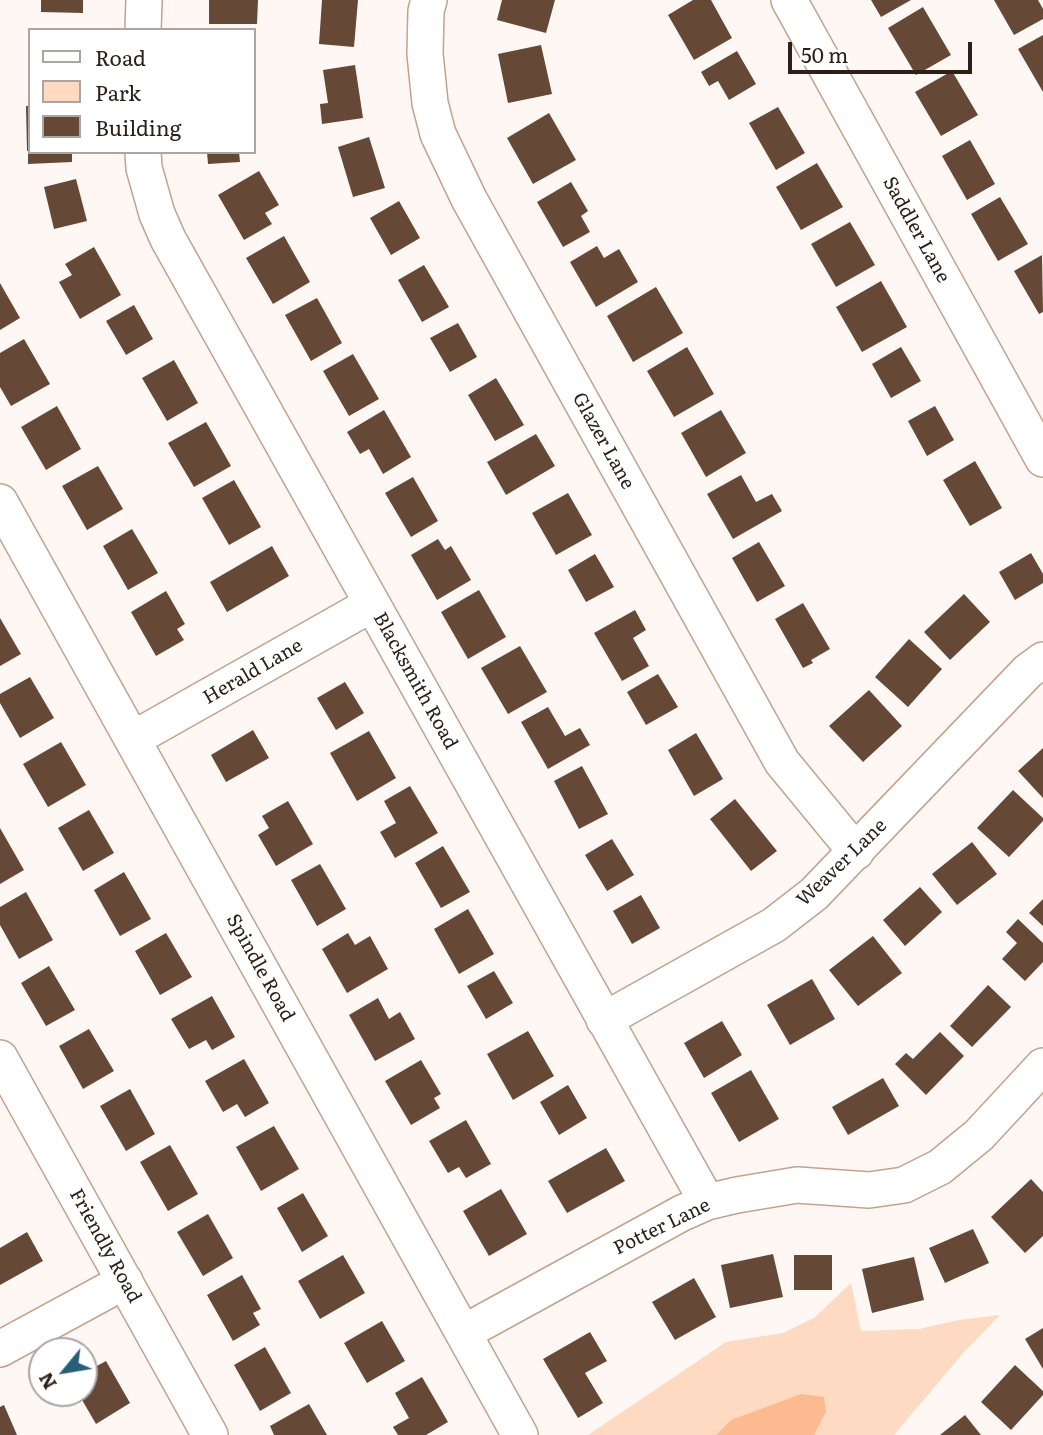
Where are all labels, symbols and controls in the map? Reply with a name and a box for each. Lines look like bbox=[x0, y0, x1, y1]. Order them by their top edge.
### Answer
legend bbox=[28, 28, 256, 154]
scale bar bbox=[791, 28, 975, 72]
text: 50 m bbox=[801, 38, 848, 69]
text: Road bbox=[95, 41, 146, 72]
text: Park bbox=[95, 76, 141, 107]
text: Building bbox=[95, 111, 181, 142]
street label: Saddler Lane bbox=[878, 173, 954, 287]
street label: Glazer Lane bbox=[567, 389, 639, 493]
street label: Blacksmith Road bbox=[368, 609, 462, 753]
street label: Herald Lane bbox=[199, 634, 307, 710]
street label: Weaver Lane bbox=[792, 814, 892, 912]
street label: Spindle Road bbox=[221, 910, 299, 1026]
street label: Friendly Road bbox=[64, 1185, 146, 1307]
street label: Potter Lane bbox=[610, 1194, 714, 1260]
north arrow bbox=[28, 1337, 98, 1407]
text: N bbox=[30, 1368, 63, 1395]

